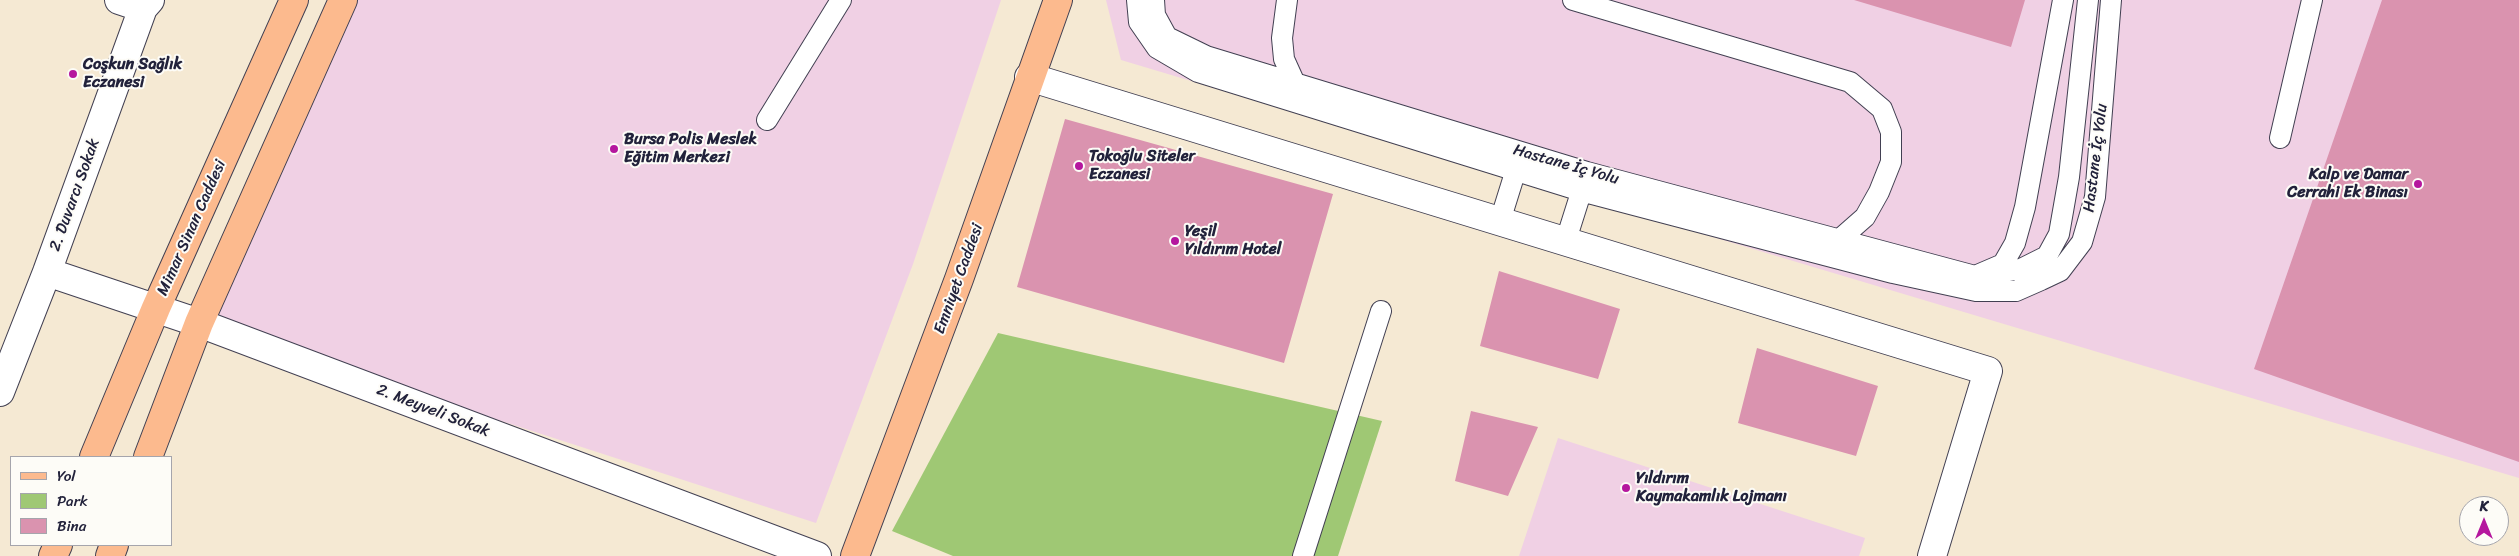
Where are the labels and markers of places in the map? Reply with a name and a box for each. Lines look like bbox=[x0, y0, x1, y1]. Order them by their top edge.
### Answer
place label: Coşkun Sağlık Eczanesi bbox=[83, 55, 182, 93]
marker: Coşkun Sağlık Eczanesi bbox=[67, 68, 79, 80]
place label: Bursa Polis Meslek Eğitim Merkezi bbox=[624, 130, 757, 168]
marker: Bursa Polis Meslek Eğitim Merkezi bbox=[608, 143, 620, 155]
place label: Tokoğlu Siteler Eczanesi bbox=[1089, 147, 1195, 185]
marker: Tokoğlu Siteler Eczanesi bbox=[1073, 160, 1085, 172]
place label: Kalp ve Damar Cerrahi Ek Binası bbox=[2287, 165, 2408, 203]
marker: Kalp ve Damar Cerrahi Ek Binası bbox=[2412, 178, 2424, 190]
place label: Yeşil Yıldırım Hotel bbox=[1185, 222, 1281, 260]
marker: Yeşil Yıldırım Hotel bbox=[1169, 235, 1181, 247]
place label: Yıldırım Kaymakamlık Lojmanı bbox=[1636, 469, 1787, 507]
marker: Yıldırım Kaymakamlık Lojmanı bbox=[1620, 482, 1632, 494]

